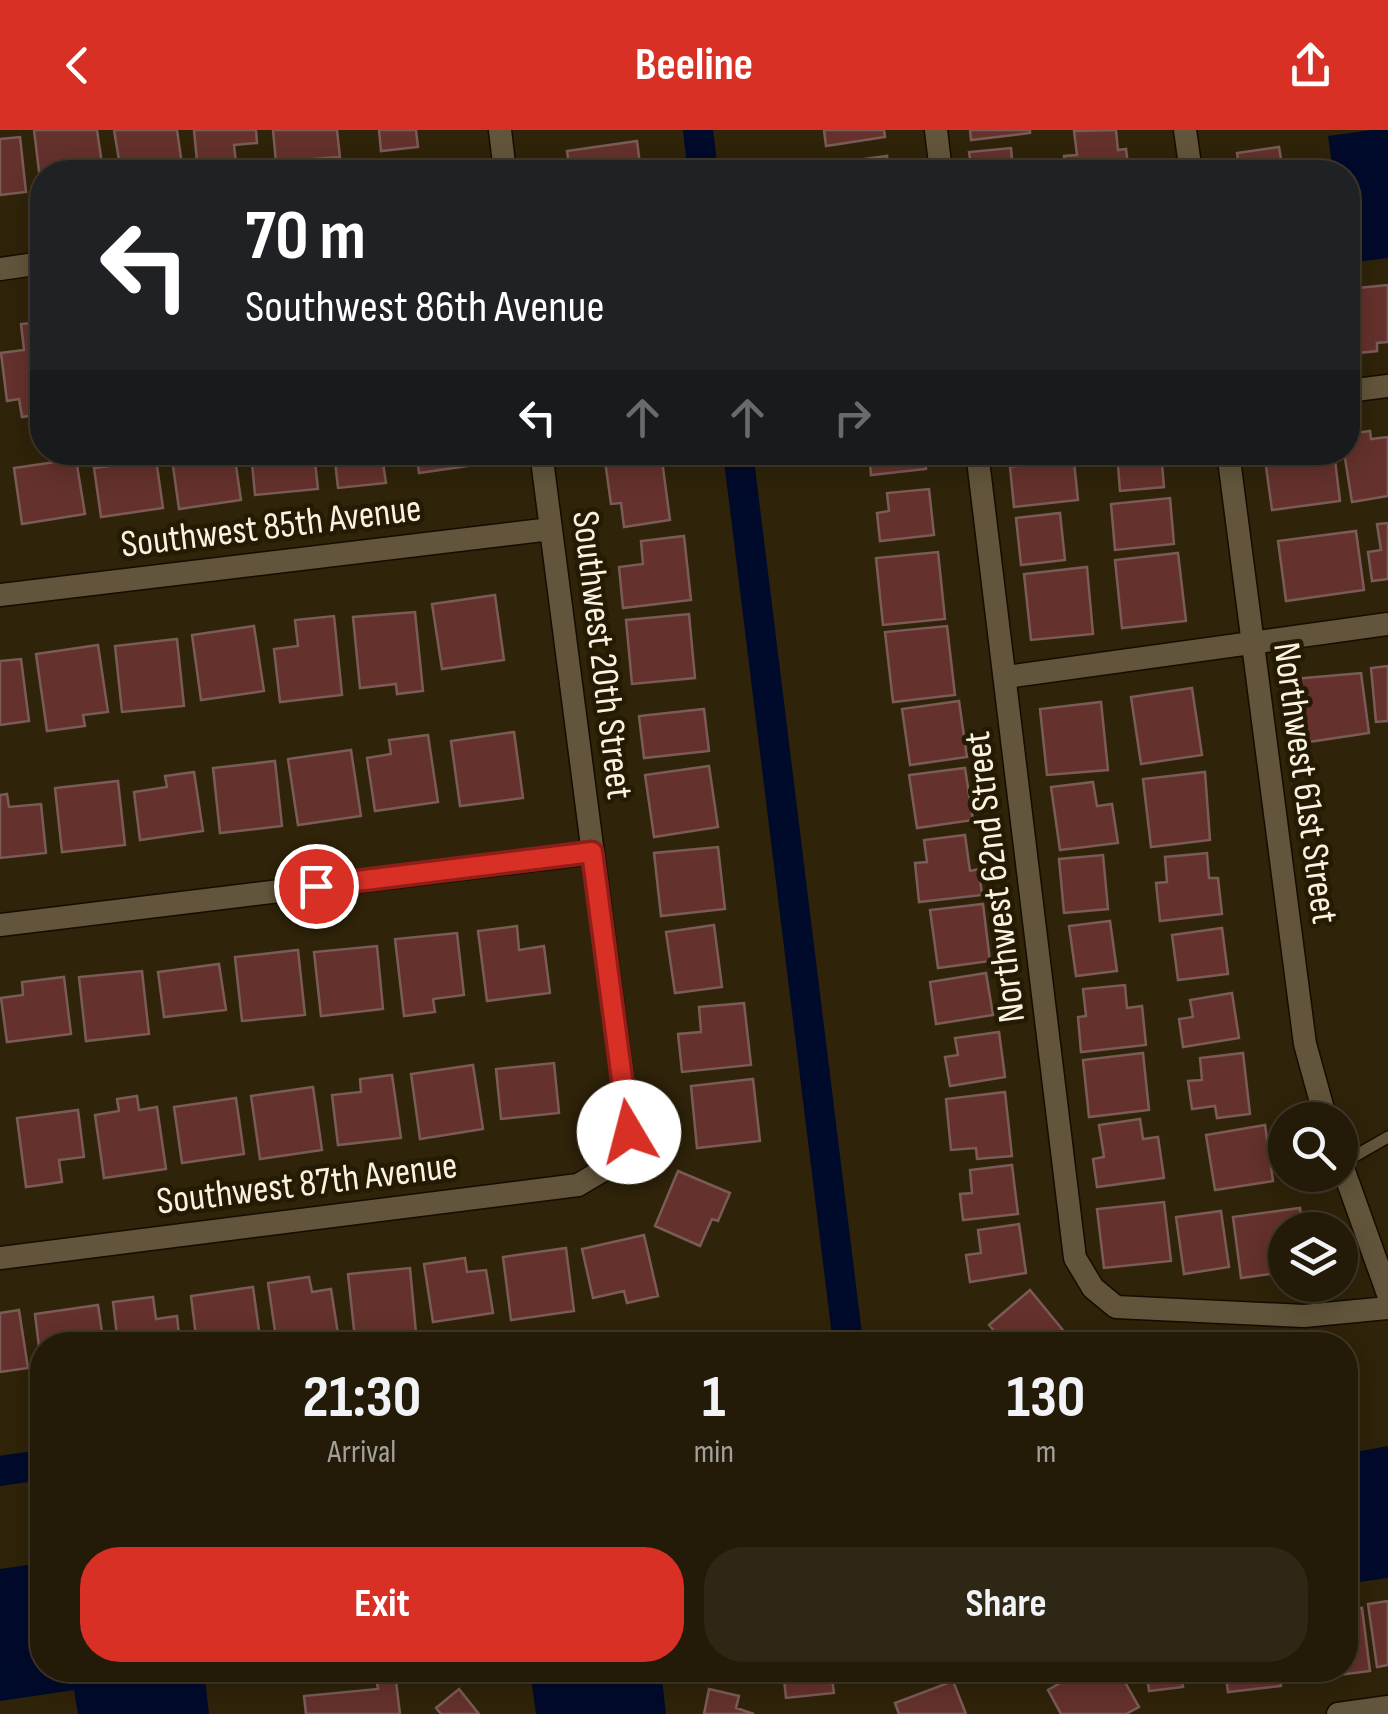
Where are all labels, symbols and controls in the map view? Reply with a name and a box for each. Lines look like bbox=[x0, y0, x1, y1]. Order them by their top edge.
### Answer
icon: back bbox=[50, 38, 105, 93]
text: Beeline bbox=[635, 38, 753, 93]
icon: share bbox=[1283, 38, 1338, 93]
text: 70 m bbox=[245, 195, 366, 279]
icon: left bbox=[80, 200, 210, 330]
text: Southwest 86th Avenue bbox=[245, 280, 605, 335]
icon: left bbox=[510, 390, 565, 445]
icon: ahead bbox=[615, 390, 670, 445]
icon: ahead bbox=[720, 390, 775, 445]
icon: right bbox=[825, 390, 880, 445]
street label: Southwest 85th Avenue bbox=[118, 486, 424, 568]
street label: Southwest 20th Street bbox=[562, 508, 642, 802]
street label: Northwest 61st Street bbox=[1263, 640, 1347, 926]
street label: Northwest 62nd Street bbox=[955, 729, 1035, 1025]
pin bbox=[274, 844, 359, 929]
icon: arrive bbox=[289, 859, 344, 914]
position arrow bbox=[577, 1080, 681, 1184]
map controls bbox=[1268, 1102, 1358, 1302]
button: search bbox=[1268, 1102, 1358, 1192]
street label: Southwest 87th Avenue bbox=[154, 1143, 460, 1225]
button: layers bbox=[1268, 1212, 1358, 1302]
text: 21:30 bbox=[303, 1362, 421, 1434]
text: 1 bbox=[702, 1362, 726, 1434]
text: 130 bbox=[1006, 1362, 1085, 1434]
text: Arrival bbox=[327, 1433, 396, 1472]
text: min bbox=[694, 1433, 734, 1472]
text: m bbox=[1036, 1433, 1056, 1472]
button: Exit bbox=[80, 1547, 684, 1662]
button: Share bbox=[704, 1547, 1308, 1662]

